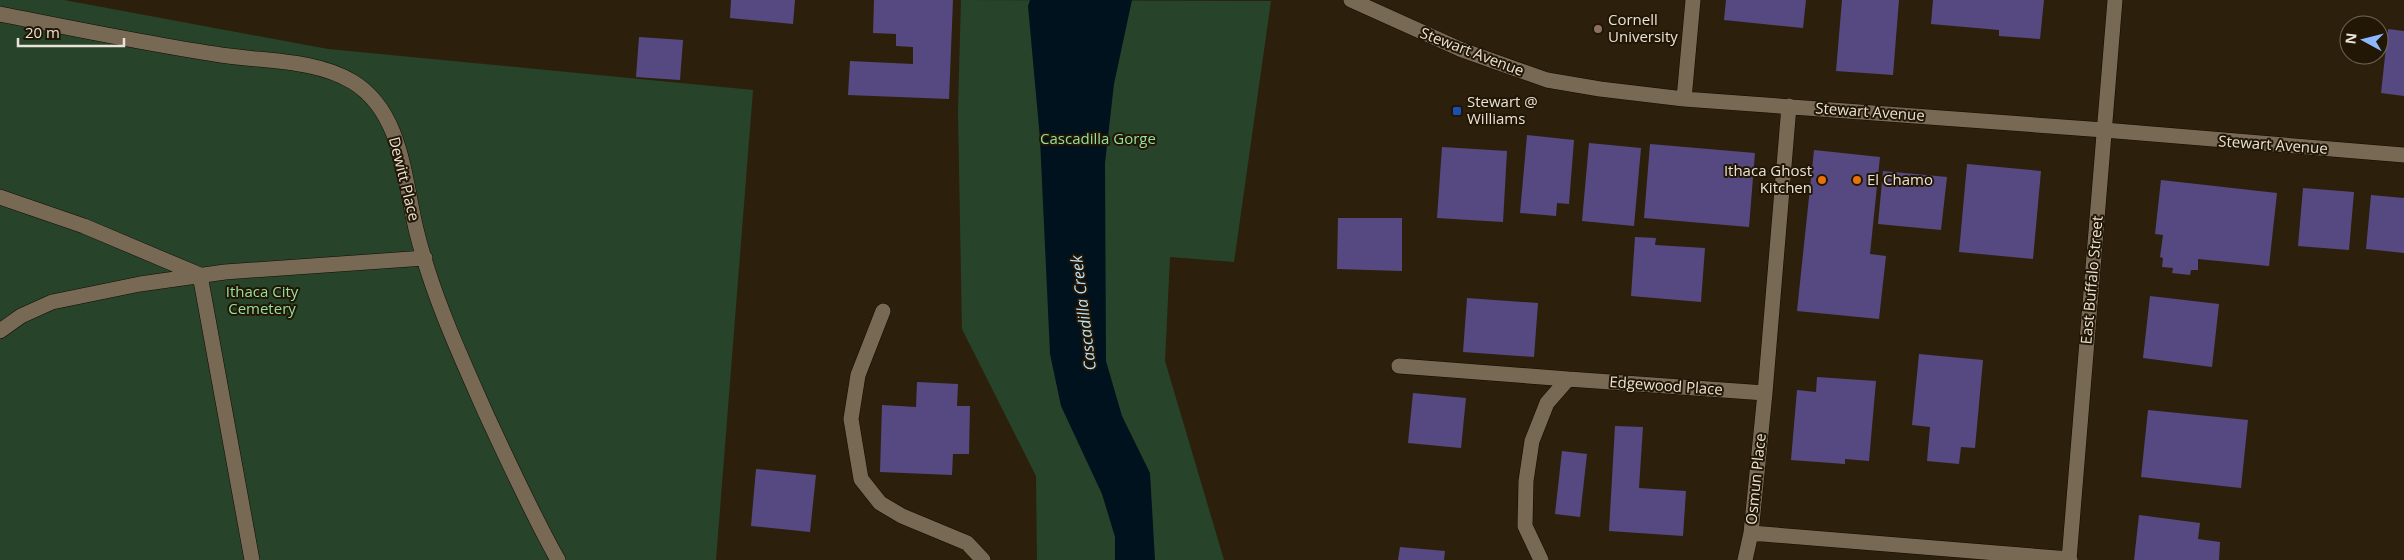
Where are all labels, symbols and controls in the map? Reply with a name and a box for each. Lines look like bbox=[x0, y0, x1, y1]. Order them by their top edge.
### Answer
place label: Cornell University bbox=[1608, 9, 1678, 46]
scale bar bbox=[18, 15, 124, 47]
north arrow bbox=[2339, 15, 2389, 65]
text: 20 m bbox=[25, 22, 60, 42]
street label: Stewart Avenue bbox=[1418, 22, 1527, 80]
marker: Cornell University bbox=[1592, 23, 1604, 35]
text: N bbox=[2340, 32, 2361, 45]
place label: Stewart @ Williams bbox=[1467, 91, 1538, 128]
street label: Stewart Avenue bbox=[1815, 97, 1925, 125]
marker: Stewart @ Williams bbox=[1451, 105, 1463, 117]
park label: Cascadilla Gorge bbox=[1040, 128, 1156, 148]
street label: Stewart Avenue bbox=[2218, 130, 2328, 158]
street label: Dewitt Place bbox=[385, 135, 425, 223]
place label: Ithaca Ghost Kitchen bbox=[1724, 160, 1812, 197]
place label: El Chamo bbox=[1867, 169, 1933, 189]
marker: Ithaca Ghost Kitchen bbox=[1816, 174, 1828, 186]
marker: El Chamo bbox=[1851, 174, 1863, 186]
street label: East Buffalo Street bbox=[2075, 215, 2107, 345]
water label: Cascadilla Creek bbox=[1065, 253, 1101, 372]
park label: Ithaca City Cemetery bbox=[226, 281, 299, 318]
street label: Edgewood Place bbox=[1609, 371, 1723, 399]
street label: Osmun Place bbox=[1740, 432, 1770, 526]

